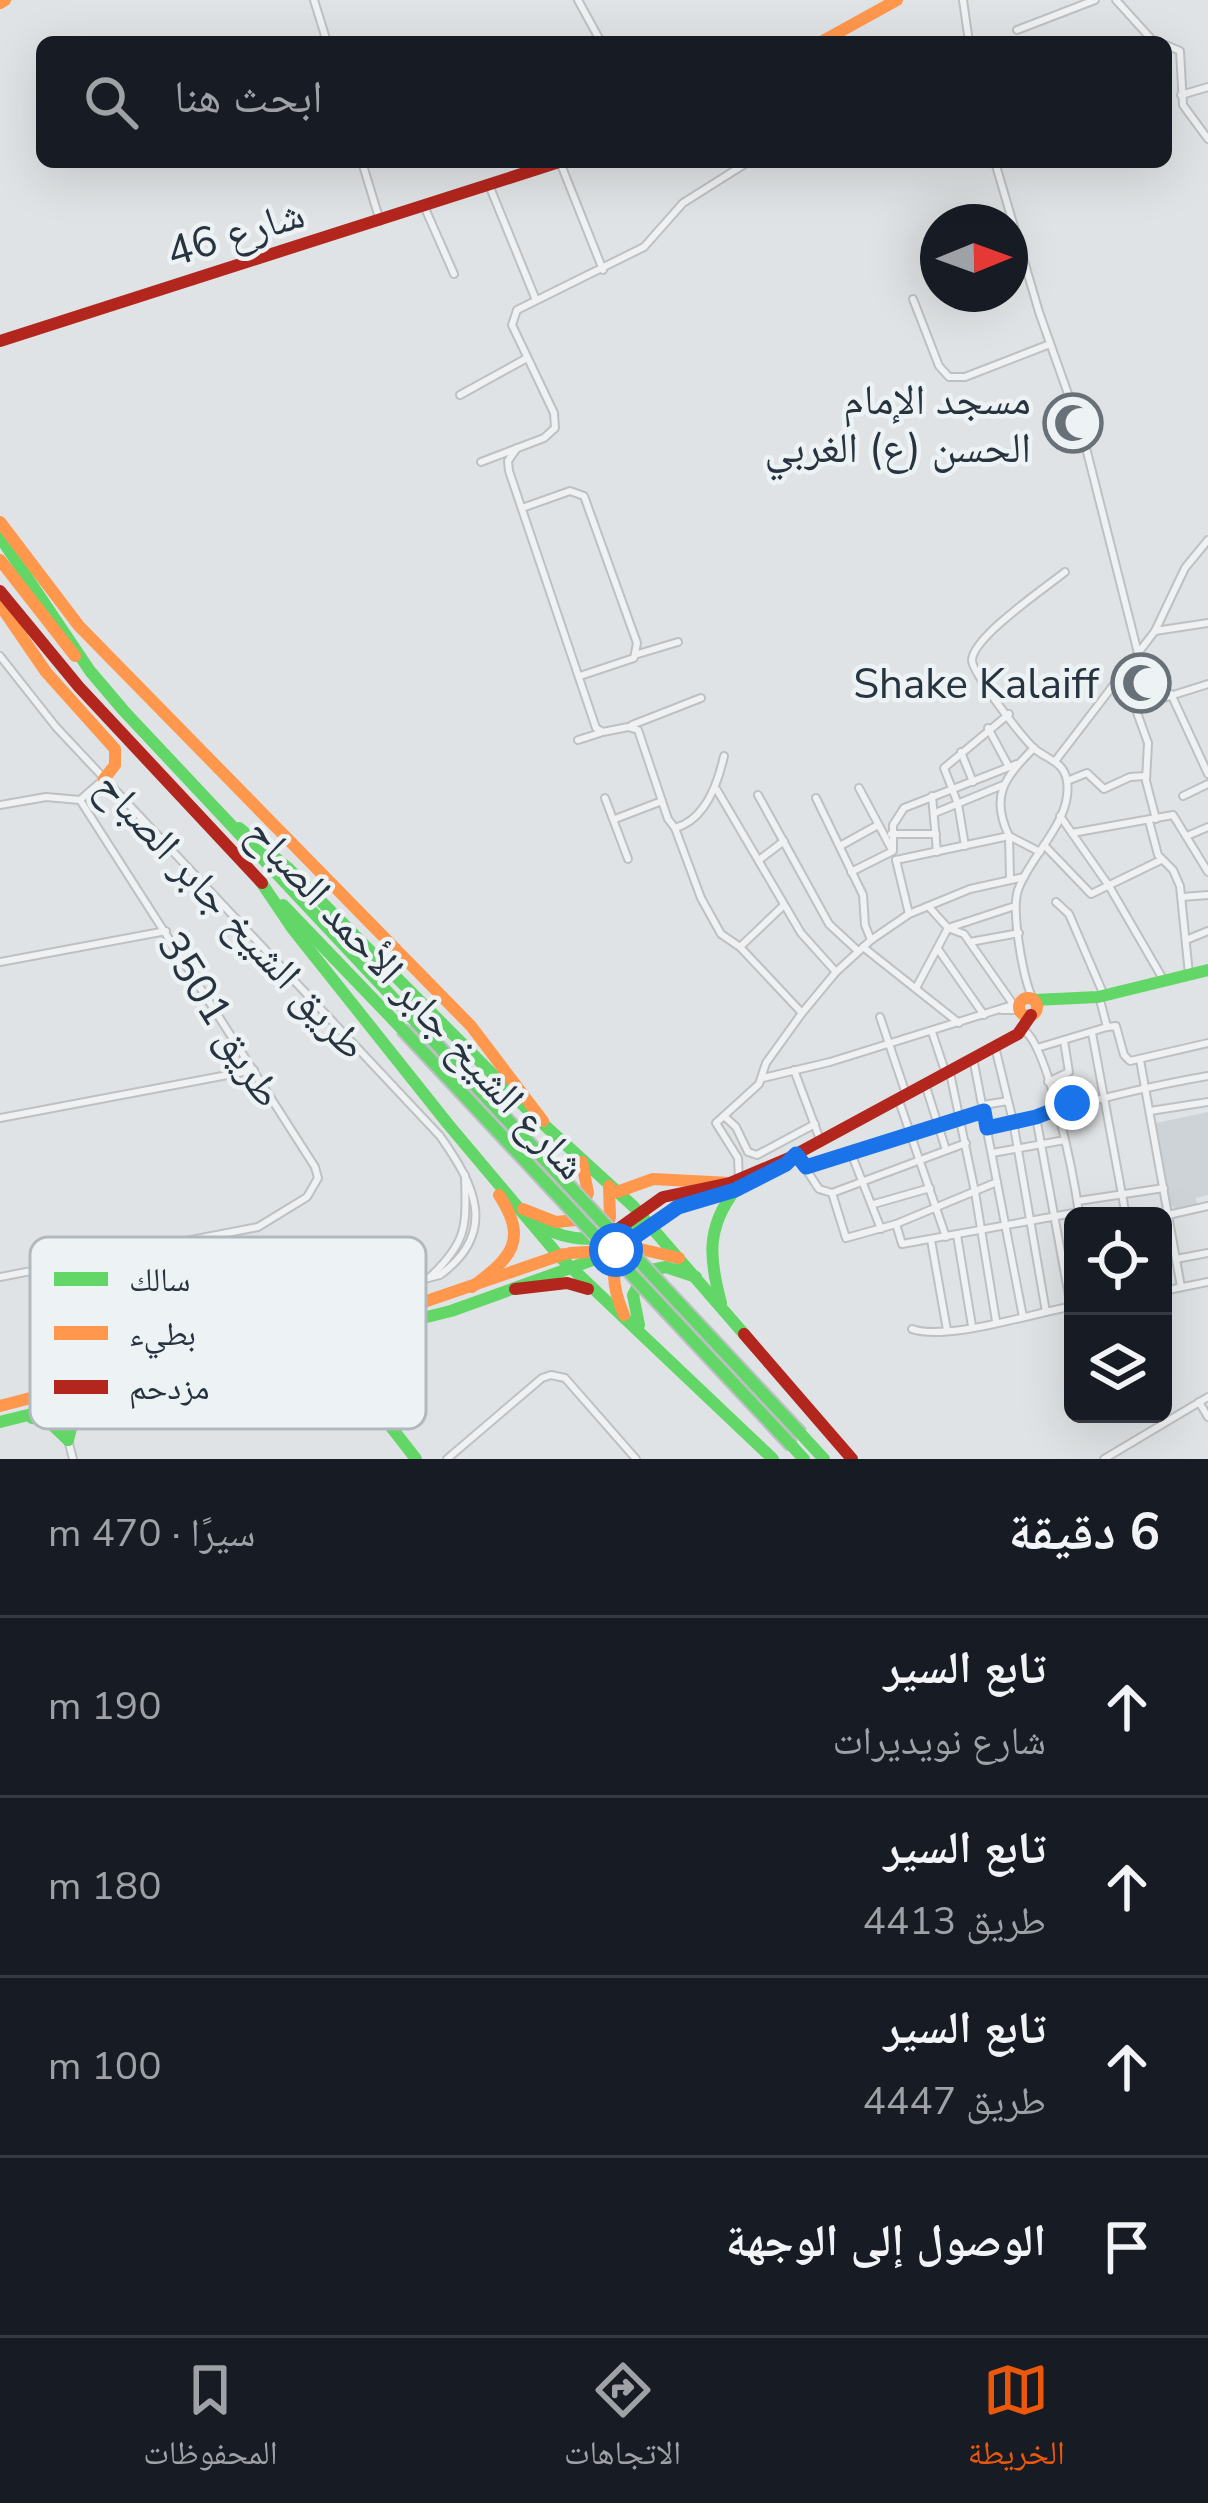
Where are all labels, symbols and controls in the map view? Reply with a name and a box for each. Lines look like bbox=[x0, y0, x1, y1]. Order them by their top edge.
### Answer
search box bbox=[36, 36, 1172, 168]
text: ابحث هنا bbox=[174, 67, 323, 128]
icon: search bbox=[78, 69, 144, 135]
street label: شارع 46 bbox=[160, 186, 311, 281]
north arrow bbox=[920, 204, 1028, 312]
place label: مسجد الإمام الحسن (ع) الغربي bbox=[764, 372, 1031, 481]
mosque icon: مسجد الإمام الحسن (ع) الغربي bbox=[1042, 392, 1104, 454]
mosque icon: Shake Kalaiff bbox=[1110, 652, 1172, 714]
place label: Shake Kalaiff bbox=[853, 656, 1100, 713]
street label: طريق الشيخ جابر الصباح bbox=[82, 759, 380, 1073]
street label: شارع الشيخ جابر الأحمد الصباح bbox=[233, 806, 599, 1192]
street label: طريق 3501 bbox=[143, 921, 296, 1119]
route end bbox=[1045, 1076, 1099, 1130]
map controls bbox=[1064, 1207, 1172, 1423]
button: locate bbox=[1064, 1207, 1172, 1315]
route start bbox=[589, 1223, 643, 1277]
legend bbox=[30, 1237, 426, 1429]
text: سالك bbox=[129, 1258, 190, 1303]
text: بطيء bbox=[129, 1312, 196, 1359]
button: layers bbox=[1064, 1315, 1172, 1423]
text: مزدحم bbox=[129, 1366, 209, 1411]
text: 6 دقيقة bbox=[1009, 1497, 1160, 1567]
text: سيرًا · 470 m bbox=[48, 1507, 255, 1560]
text: تابع السير bbox=[884, 1638, 1046, 1699]
icon: ahead bbox=[1094, 1674, 1160, 1740]
text: 190 m bbox=[48, 1680, 162, 1733]
text: شارع نويديرات bbox=[832, 1715, 1046, 1768]
text: تابع السير bbox=[884, 1818, 1046, 1879]
icon: ahead bbox=[1094, 1854, 1160, 1920]
text: 180 m bbox=[48, 1860, 162, 1913]
text: طريق 4413 bbox=[862, 1895, 1046, 1948]
text: تابع السير bbox=[884, 1998, 1046, 2059]
icon: ahead bbox=[1094, 2034, 1160, 2100]
text: 100 m bbox=[48, 2040, 162, 2093]
text: طريق 4447 bbox=[862, 2075, 1046, 2128]
text: الوصول إلى الوجهة bbox=[726, 2211, 1046, 2272]
icon: arrive bbox=[1094, 2214, 1160, 2280]
tab: المحفوظات bbox=[143, 2357, 278, 2485]
tab: الاتجاهات bbox=[564, 2357, 681, 2485]
tab: الخريطة bbox=[968, 2357, 1065, 2485]

